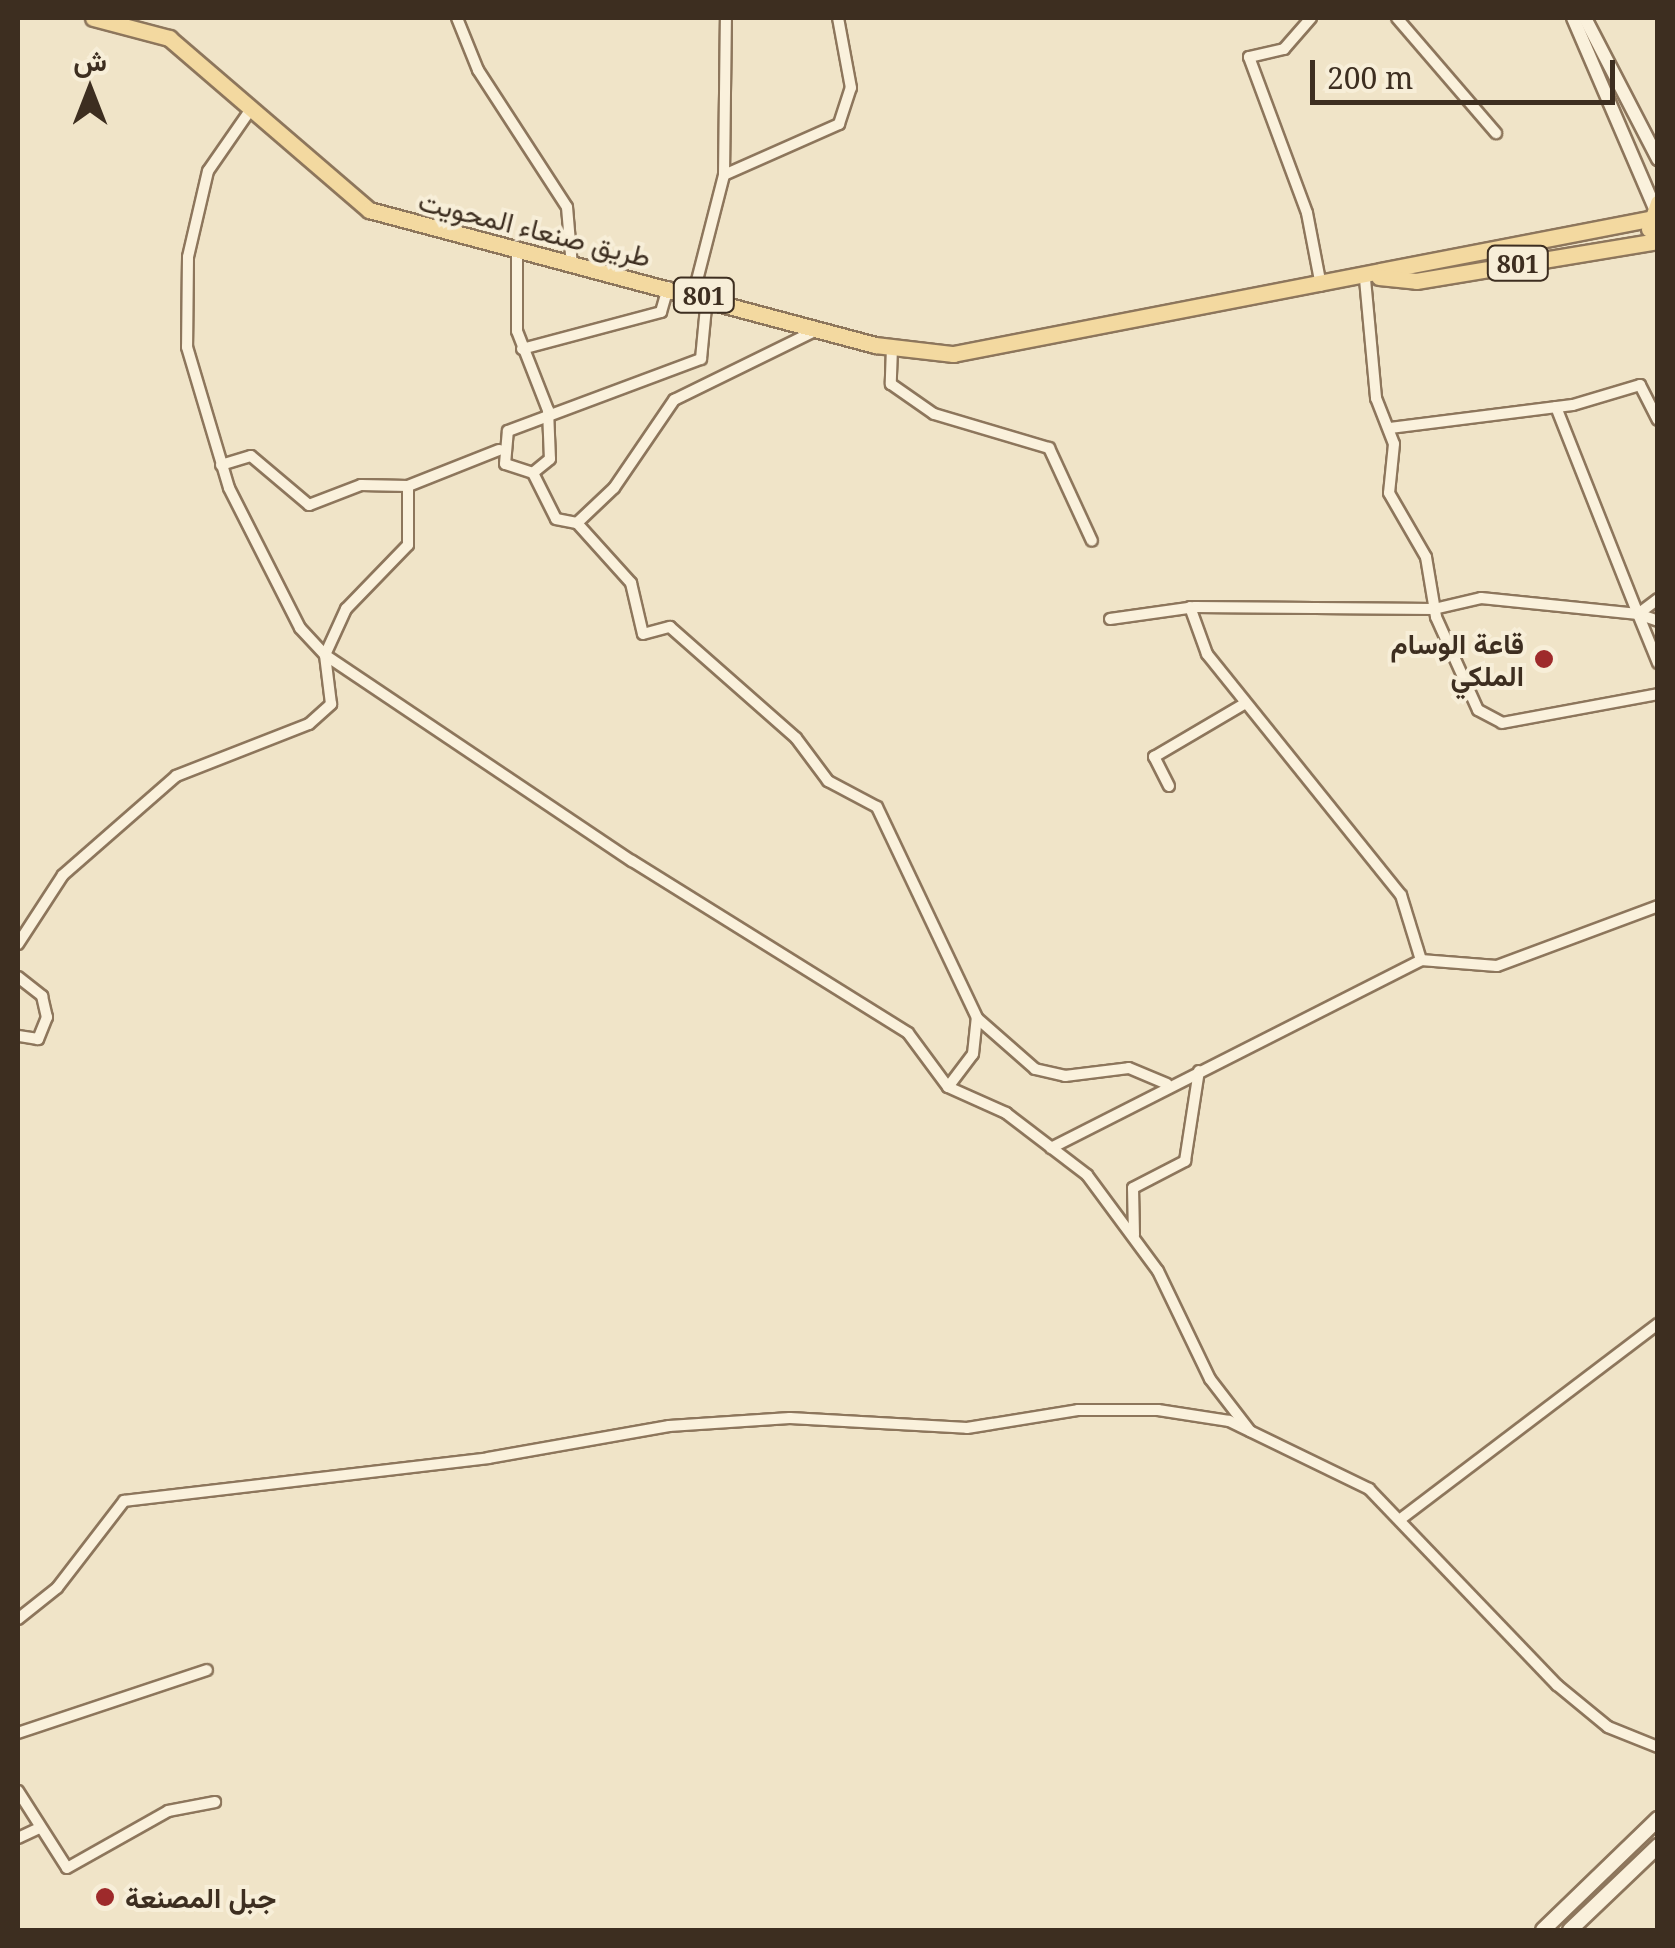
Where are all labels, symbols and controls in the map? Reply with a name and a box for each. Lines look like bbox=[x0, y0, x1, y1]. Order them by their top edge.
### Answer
north arrow bbox=[40, 40, 140, 140]
scale bar bbox=[1315, 40, 1620, 102]
text: ش bbox=[73, 41, 107, 79]
text: 200 m bbox=[1327, 57, 1413, 98]
street label: طريق صنعاء المحويت bbox=[415, 183, 655, 273]
road number: 801 bbox=[1486, 243, 1550, 283]
road number: 801 bbox=[672, 275, 736, 315]
place label: قاعة الوسام الملكي bbox=[1391, 626, 1524, 692]
marker: قاعة الوسام الملكي bbox=[1533, 648, 1555, 670]
place label: جبل المصنعة bbox=[125, 1880, 276, 1914]
marker: جبل المصنعة bbox=[94, 1886, 116, 1908]

